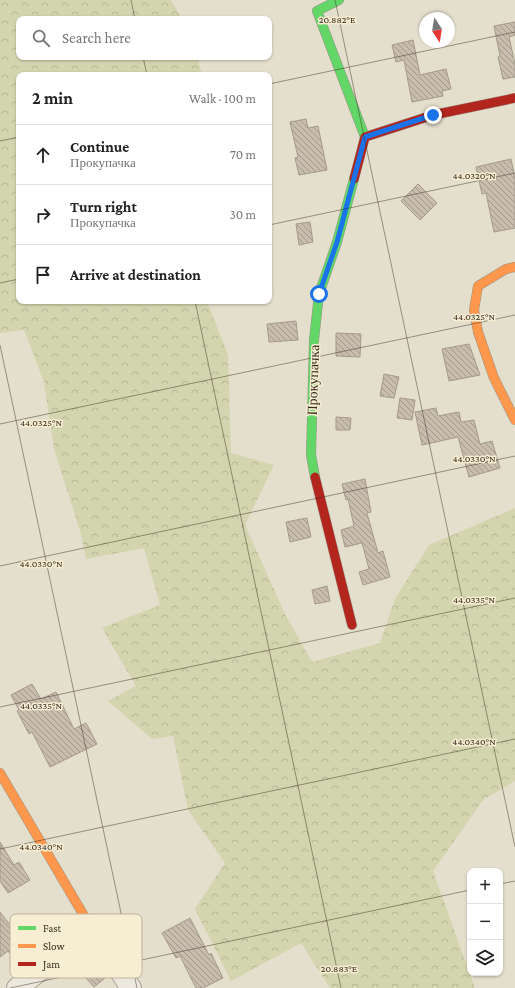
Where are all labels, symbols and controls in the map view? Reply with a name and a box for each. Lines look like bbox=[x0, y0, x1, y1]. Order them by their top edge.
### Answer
north arrow bbox=[419, 12, 455, 48]
text: 20.882°E bbox=[319, 14, 356, 25]
search box bbox=[16, 16, 272, 60]
icon: search bbox=[30, 27, 52, 49]
text: Search here bbox=[62, 30, 131, 46]
text: 2 min bbox=[32, 89, 73, 108]
text: Walk · 100 m bbox=[189, 91, 256, 106]
route end bbox=[424, 106, 442, 124]
text: Continue bbox=[70, 139, 129, 155]
icon: ahead bbox=[32, 144, 54, 166]
text: 70 m bbox=[230, 147, 256, 162]
text: Прокупачка bbox=[70, 155, 136, 170]
text: 44.0320°N bbox=[452, 170, 496, 181]
text: Turn right bbox=[70, 199, 137, 215]
icon: right bbox=[32, 204, 54, 226]
text: 30 m bbox=[230, 207, 256, 222]
text: Прокупачка bbox=[70, 215, 136, 230]
icon: arrive bbox=[32, 264, 54, 286]
text: Arrive at destination bbox=[70, 267, 201, 283]
route start bbox=[310, 285, 328, 303]
text: 44.0325°N bbox=[453, 311, 495, 322]
street label: Прокупачка bbox=[304, 344, 322, 416]
text: 44.0325°N bbox=[20, 417, 62, 428]
text: 44.0330°N bbox=[452, 453, 496, 464]
text: 44.0330°N bbox=[19, 558, 63, 569]
text: 44.0335°N bbox=[453, 594, 495, 605]
text: 44.0335°N bbox=[20, 700, 62, 711]
text: 44.0340°N bbox=[452, 736, 496, 747]
text: 44.0340°N bbox=[19, 841, 63, 852]
map controls bbox=[467, 868, 503, 976]
button: + bbox=[467, 868, 503, 904]
button: − bbox=[467, 904, 503, 940]
legend bbox=[10, 914, 142, 978]
text: Fast bbox=[43, 922, 62, 934]
text: Slow bbox=[43, 940, 65, 952]
button: layers bbox=[467, 940, 503, 976]
text: Jam bbox=[42, 958, 60, 971]
text: 20.883°E bbox=[321, 963, 358, 974]

